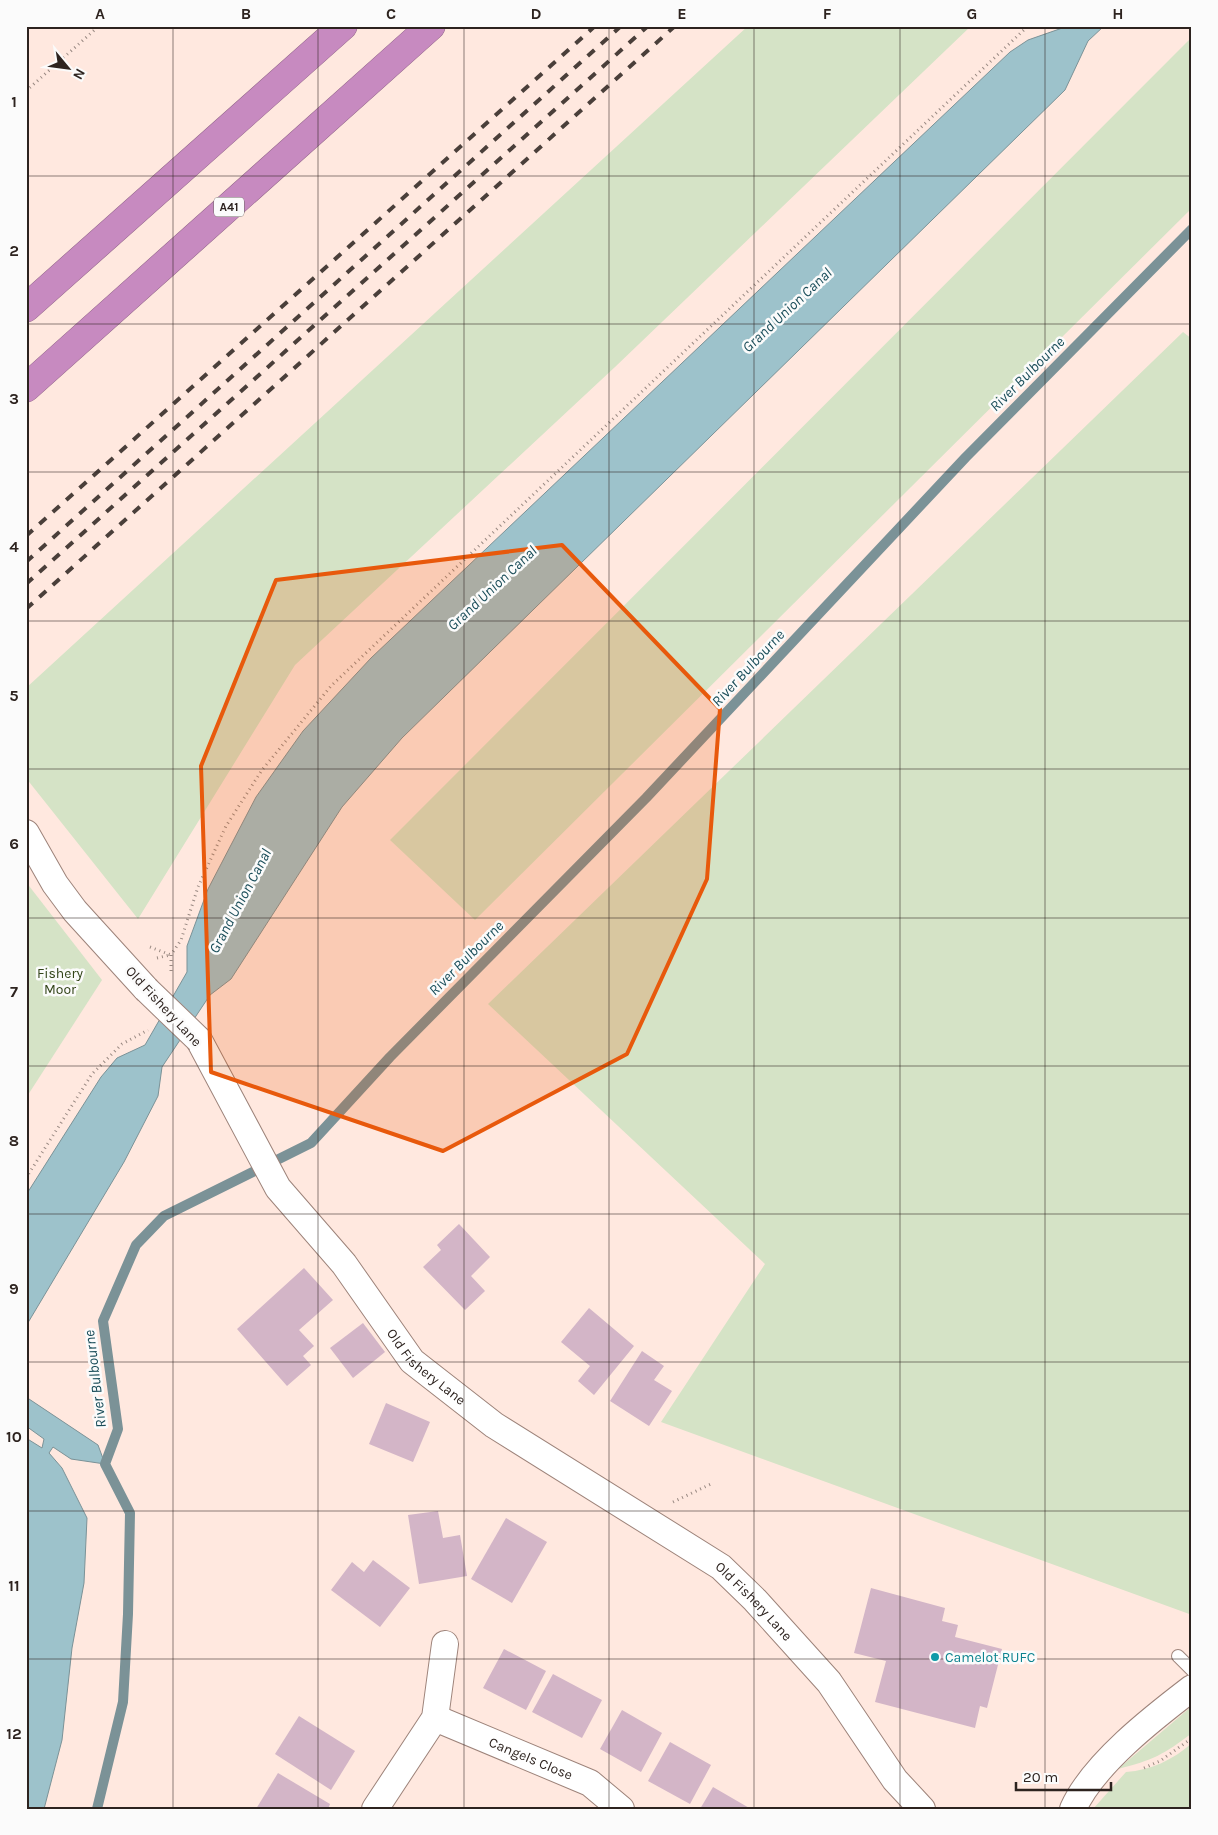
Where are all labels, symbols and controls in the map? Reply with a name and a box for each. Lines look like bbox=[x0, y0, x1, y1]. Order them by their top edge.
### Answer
text: A bbox=[95, 4, 105, 23]
text: B bbox=[241, 4, 251, 23]
text: C bbox=[386, 4, 396, 23]
text: D bbox=[531, 4, 542, 23]
text: E bbox=[677, 4, 687, 23]
text: F bbox=[823, 4, 832, 23]
text: G bbox=[967, 4, 977, 23]
text: H bbox=[1112, 4, 1124, 23]
north arrow bbox=[42, 42, 92, 92]
text: N bbox=[69, 66, 89, 83]
text: 1 bbox=[11, 92, 17, 111]
road number: A41 bbox=[214, 198, 244, 216]
text: 2 bbox=[9, 241, 19, 260]
water label: Grand Union Canal bbox=[738, 264, 836, 356]
water label: River Bulbourne bbox=[986, 333, 1068, 415]
text: 3 bbox=[9, 389, 19, 408]
text: 4 bbox=[9, 537, 19, 556]
water label: Grand Union Canal bbox=[443, 542, 541, 634]
water label: River Bulbourne bbox=[708, 626, 788, 710]
text: 5 bbox=[9, 686, 19, 705]
text: 6 bbox=[9, 834, 19, 853]
water label: Grand Union Canal bbox=[205, 845, 275, 956]
water label: River Bulbourne bbox=[425, 917, 507, 999]
street label: Old Fishery Lane bbox=[122, 963, 205, 1050]
park label: Fishery Moor bbox=[37, 965, 84, 998]
text: 7 bbox=[10, 982, 18, 1001]
text: 8 bbox=[9, 1131, 19, 1150]
text: 9 bbox=[9, 1279, 19, 1298]
street label: Old Fishery Lane bbox=[383, 1325, 469, 1409]
water label: River Bulbourne bbox=[80, 1329, 110, 1429]
text: 10 bbox=[6, 1427, 22, 1446]
street label: Old Fishery Lane bbox=[712, 1558, 796, 1645]
text: 11 bbox=[8, 1576, 20, 1595]
place label: Camelot RUFC bbox=[945, 1649, 1035, 1666]
marker: Camelot RUFC bbox=[929, 1651, 941, 1663]
text: 12 bbox=[6, 1724, 22, 1743]
street label: Cangels Close bbox=[486, 1734, 575, 1784]
scale bar bbox=[1016, 1760, 1110, 1792]
text: 20 m bbox=[1023, 1768, 1058, 1786]

